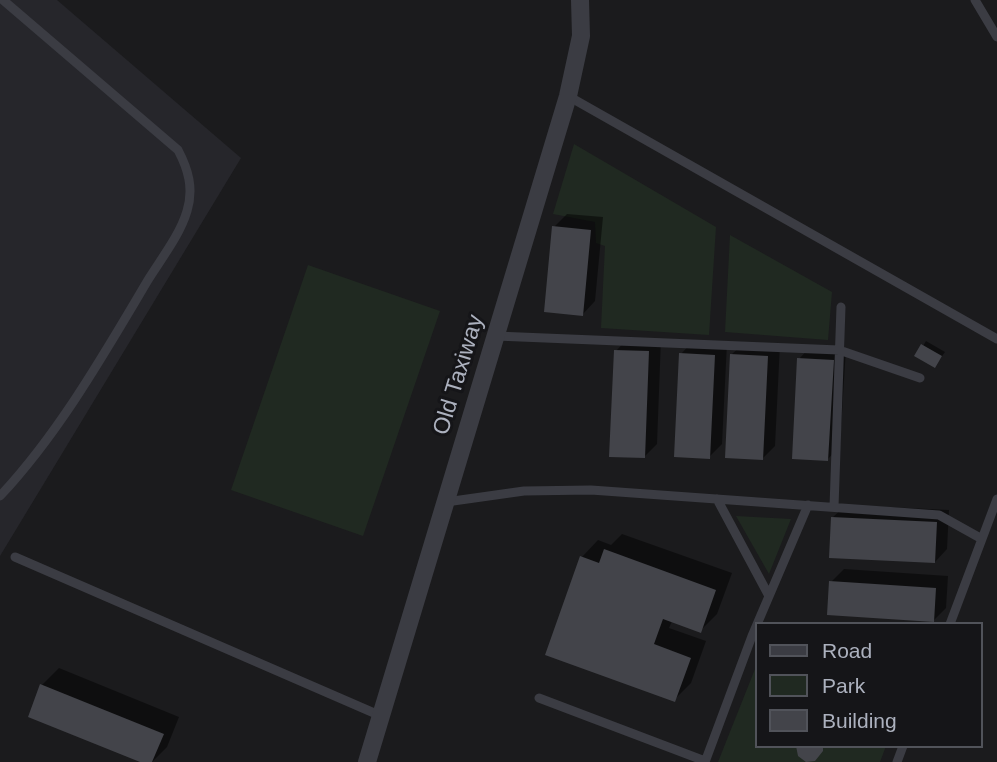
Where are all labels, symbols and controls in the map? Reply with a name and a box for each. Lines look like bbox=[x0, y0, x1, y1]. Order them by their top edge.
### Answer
street label: Old Taxiway bbox=[428, 312, 490, 438]
legend bbox=[755, 622, 983, 748]
text: Road bbox=[822, 639, 872, 662]
text: Park bbox=[822, 674, 865, 697]
text: Building bbox=[822, 709, 897, 732]

